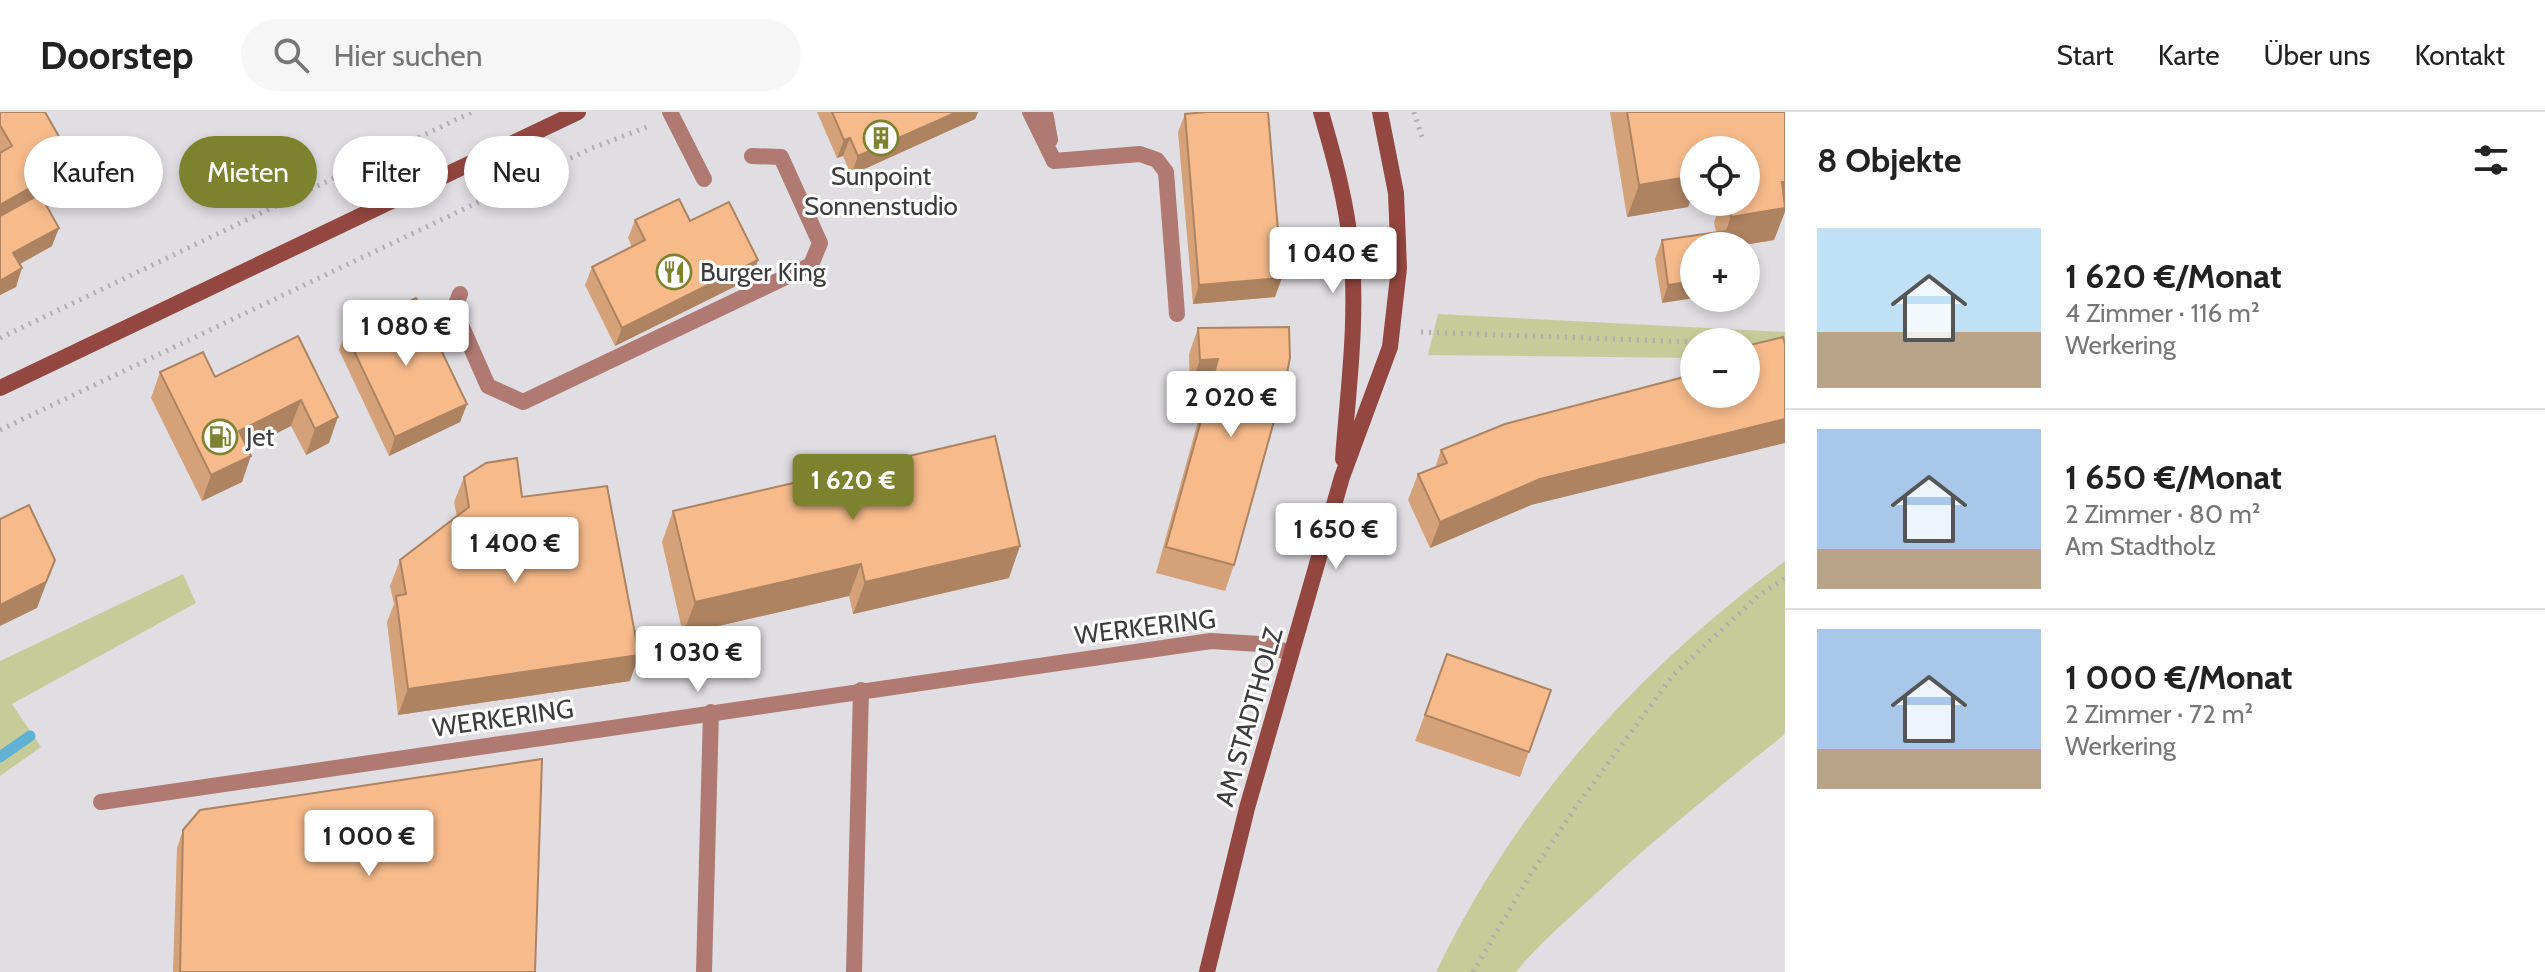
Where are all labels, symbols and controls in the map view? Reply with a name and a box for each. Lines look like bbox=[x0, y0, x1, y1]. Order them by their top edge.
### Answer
search box bbox=[241, 19, 801, 91]
text: Doorstep bbox=[40, 32, 193, 79]
icon: search bbox=[269, 33, 313, 77]
text: Hier suchen bbox=[333, 37, 482, 74]
text: Start bbox=[2057, 38, 2114, 72]
text: Karte bbox=[2158, 38, 2220, 72]
text: Über uns bbox=[2264, 38, 2370, 72]
text: Kontakt bbox=[2414, 38, 2505, 72]
building icon: Sunpoint Sonnenstudio bbox=[862, 119, 900, 157]
chip: Kaufen bbox=[24, 136, 163, 208]
chip: Mieten bbox=[179, 136, 317, 208]
chip: Filter bbox=[333, 136, 448, 208]
chip: Neu bbox=[464, 136, 569, 208]
map controls bbox=[1680, 136, 1760, 408]
button: locate bbox=[1680, 136, 1760, 216]
icon: filters bbox=[2469, 138, 2513, 182]
text: 8 Objekte bbox=[1817, 139, 1962, 181]
place label: Sunpoint Sonnenstudio bbox=[804, 160, 958, 222]
pin: 1 040 € bbox=[1259, 227, 1407, 295]
button: + bbox=[1680, 232, 1760, 312]
text: 1 040 € bbox=[1288, 237, 1378, 269]
restaurant icon: Burger King bbox=[655, 253, 693, 291]
text: 1 620 €/Monat bbox=[2065, 255, 2282, 297]
place label: Burger King bbox=[700, 256, 827, 288]
icon: home bbox=[1881, 260, 1977, 356]
text: 4 Zimmer · 116 m² bbox=[2065, 297, 2260, 329]
pin: 1 080 € bbox=[332, 300, 480, 368]
text: 1 080 € bbox=[361, 310, 451, 342]
button: − bbox=[1680, 328, 1760, 408]
text: Werkering bbox=[2065, 329, 2176, 361]
pin: 2 020 € bbox=[1157, 371, 1305, 439]
text: 2 020 € bbox=[1185, 381, 1277, 413]
fuel station icon: Jet bbox=[201, 418, 239, 456]
place label: Jet bbox=[245, 421, 275, 453]
pin: 1 620 € bbox=[779, 454, 927, 522]
text: 1 650 €/Monat bbox=[2065, 456, 2282, 498]
icon: home bbox=[1881, 461, 1977, 557]
text: 1 620 € bbox=[811, 464, 895, 496]
text: 2 Zimmer · 80 m² bbox=[2065, 498, 2260, 530]
pin: 1 650 € bbox=[1262, 503, 1410, 571]
text: 1 650 € bbox=[1294, 513, 1378, 545]
pin: 1 400 € bbox=[441, 517, 589, 585]
text: 1 400 € bbox=[470, 527, 560, 559]
text: Am Stadtholz bbox=[2065, 530, 2216, 562]
street label: WERKERING bbox=[1073, 602, 1217, 652]
street label: AM STADTHOLZ bbox=[1208, 623, 1290, 810]
pin: 1 030 € bbox=[624, 626, 772, 694]
text: 1 030 € bbox=[654, 636, 742, 668]
text: 1 000 €/Monat bbox=[2065, 656, 2293, 698]
icon: home bbox=[1881, 661, 1977, 757]
street label: WERKERING bbox=[431, 692, 575, 744]
text: 2 Zimmer · 72 m² bbox=[2065, 698, 2253, 730]
text: Werkering bbox=[2065, 730, 2176, 762]
pin: 1 000 € bbox=[295, 810, 443, 878]
text: 1 000 € bbox=[322, 820, 416, 852]

